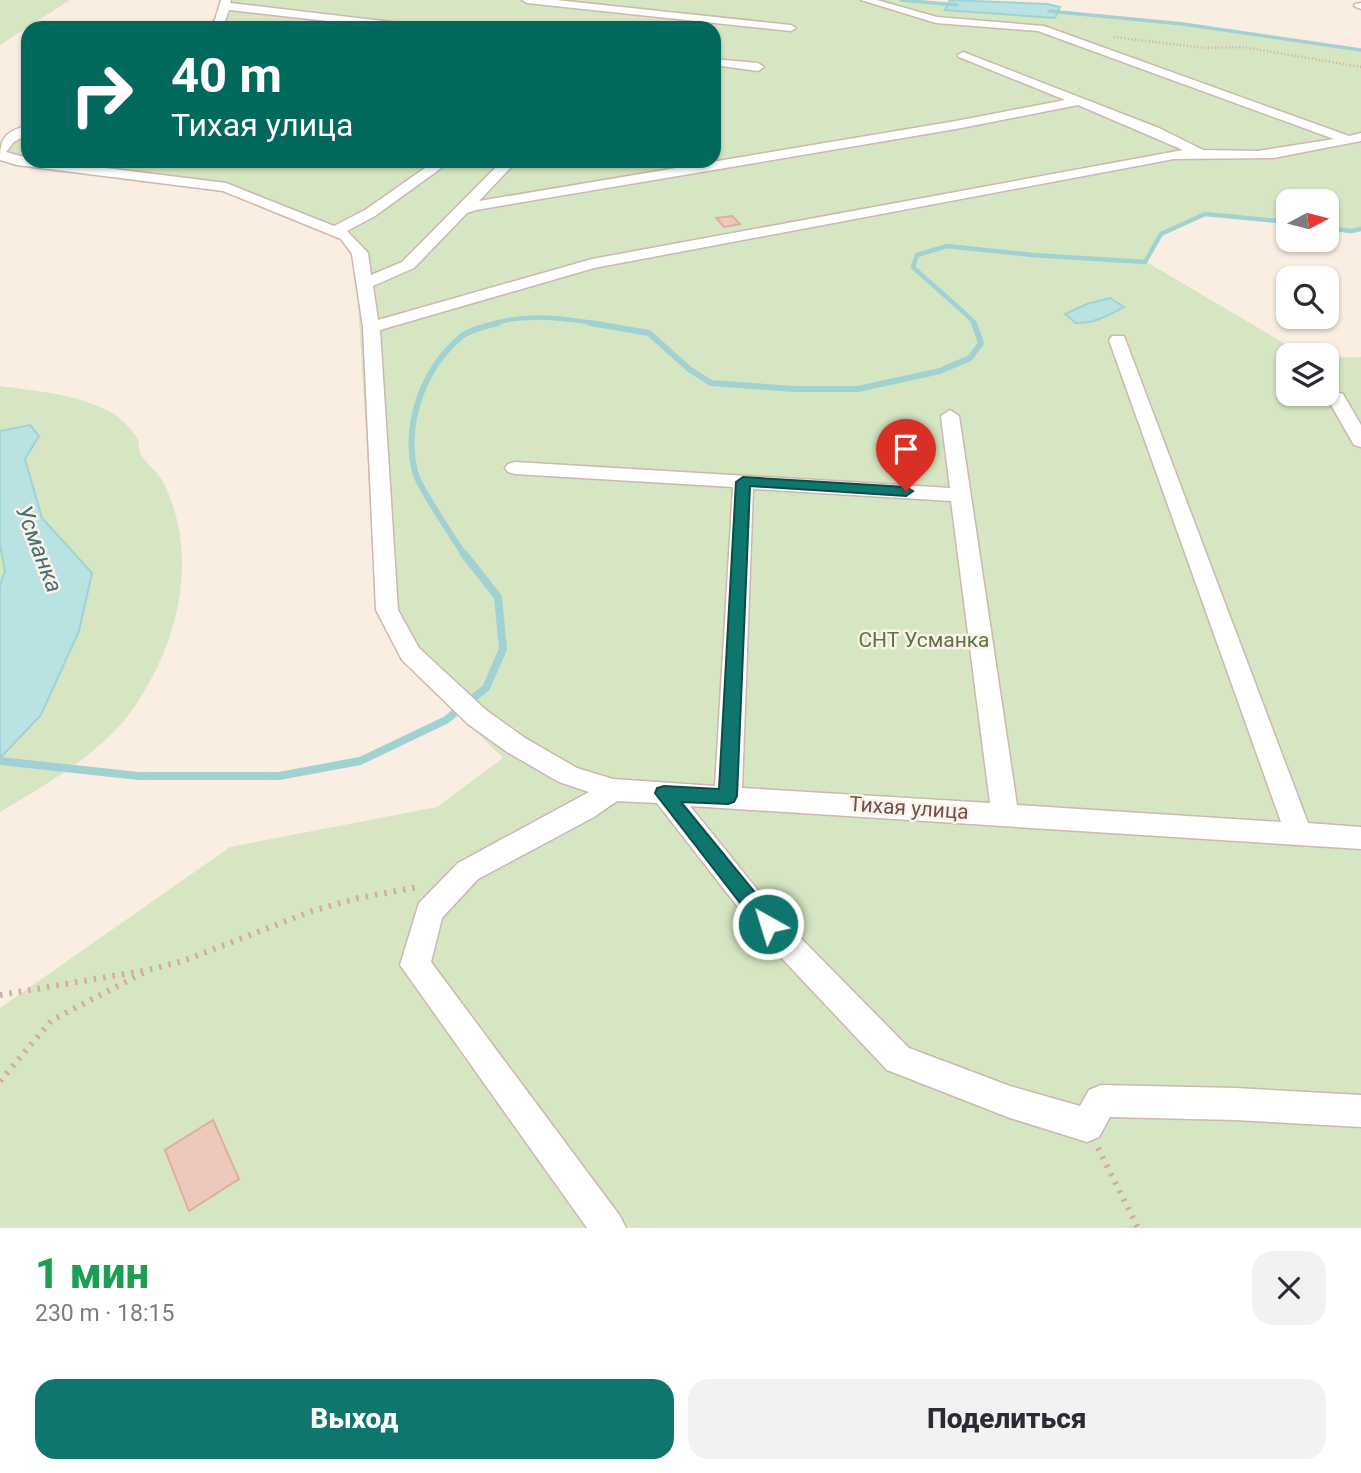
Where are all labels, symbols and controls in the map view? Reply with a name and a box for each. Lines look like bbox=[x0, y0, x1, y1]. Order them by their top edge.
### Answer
text: 40 m bbox=[171, 47, 282, 104]
icon: right bbox=[56, 49, 147, 140]
text: Тихая улица bbox=[171, 106, 353, 144]
north arrow bbox=[1276, 189, 1339, 252]
map controls bbox=[1276, 189, 1339, 406]
button: search bbox=[1276, 266, 1339, 329]
button: layers bbox=[1276, 343, 1339, 406]
pin bbox=[876, 419, 936, 491]
icon: arrive bbox=[887, 430, 925, 468]
water label: Усманка bbox=[10, 502, 68, 596]
park label: СНТ Усманка bbox=[858, 628, 990, 652]
street label: Тихая улица bbox=[848, 792, 970, 824]
position arrow bbox=[731, 887, 805, 961]
text: 1 мин bbox=[35, 1249, 149, 1298]
button: close bbox=[1252, 1251, 1326, 1325]
text: 230 m · 18:15 bbox=[35, 1300, 174, 1327]
button: Выход bbox=[35, 1379, 674, 1459]
button: Поделиться bbox=[688, 1379, 1326, 1459]

